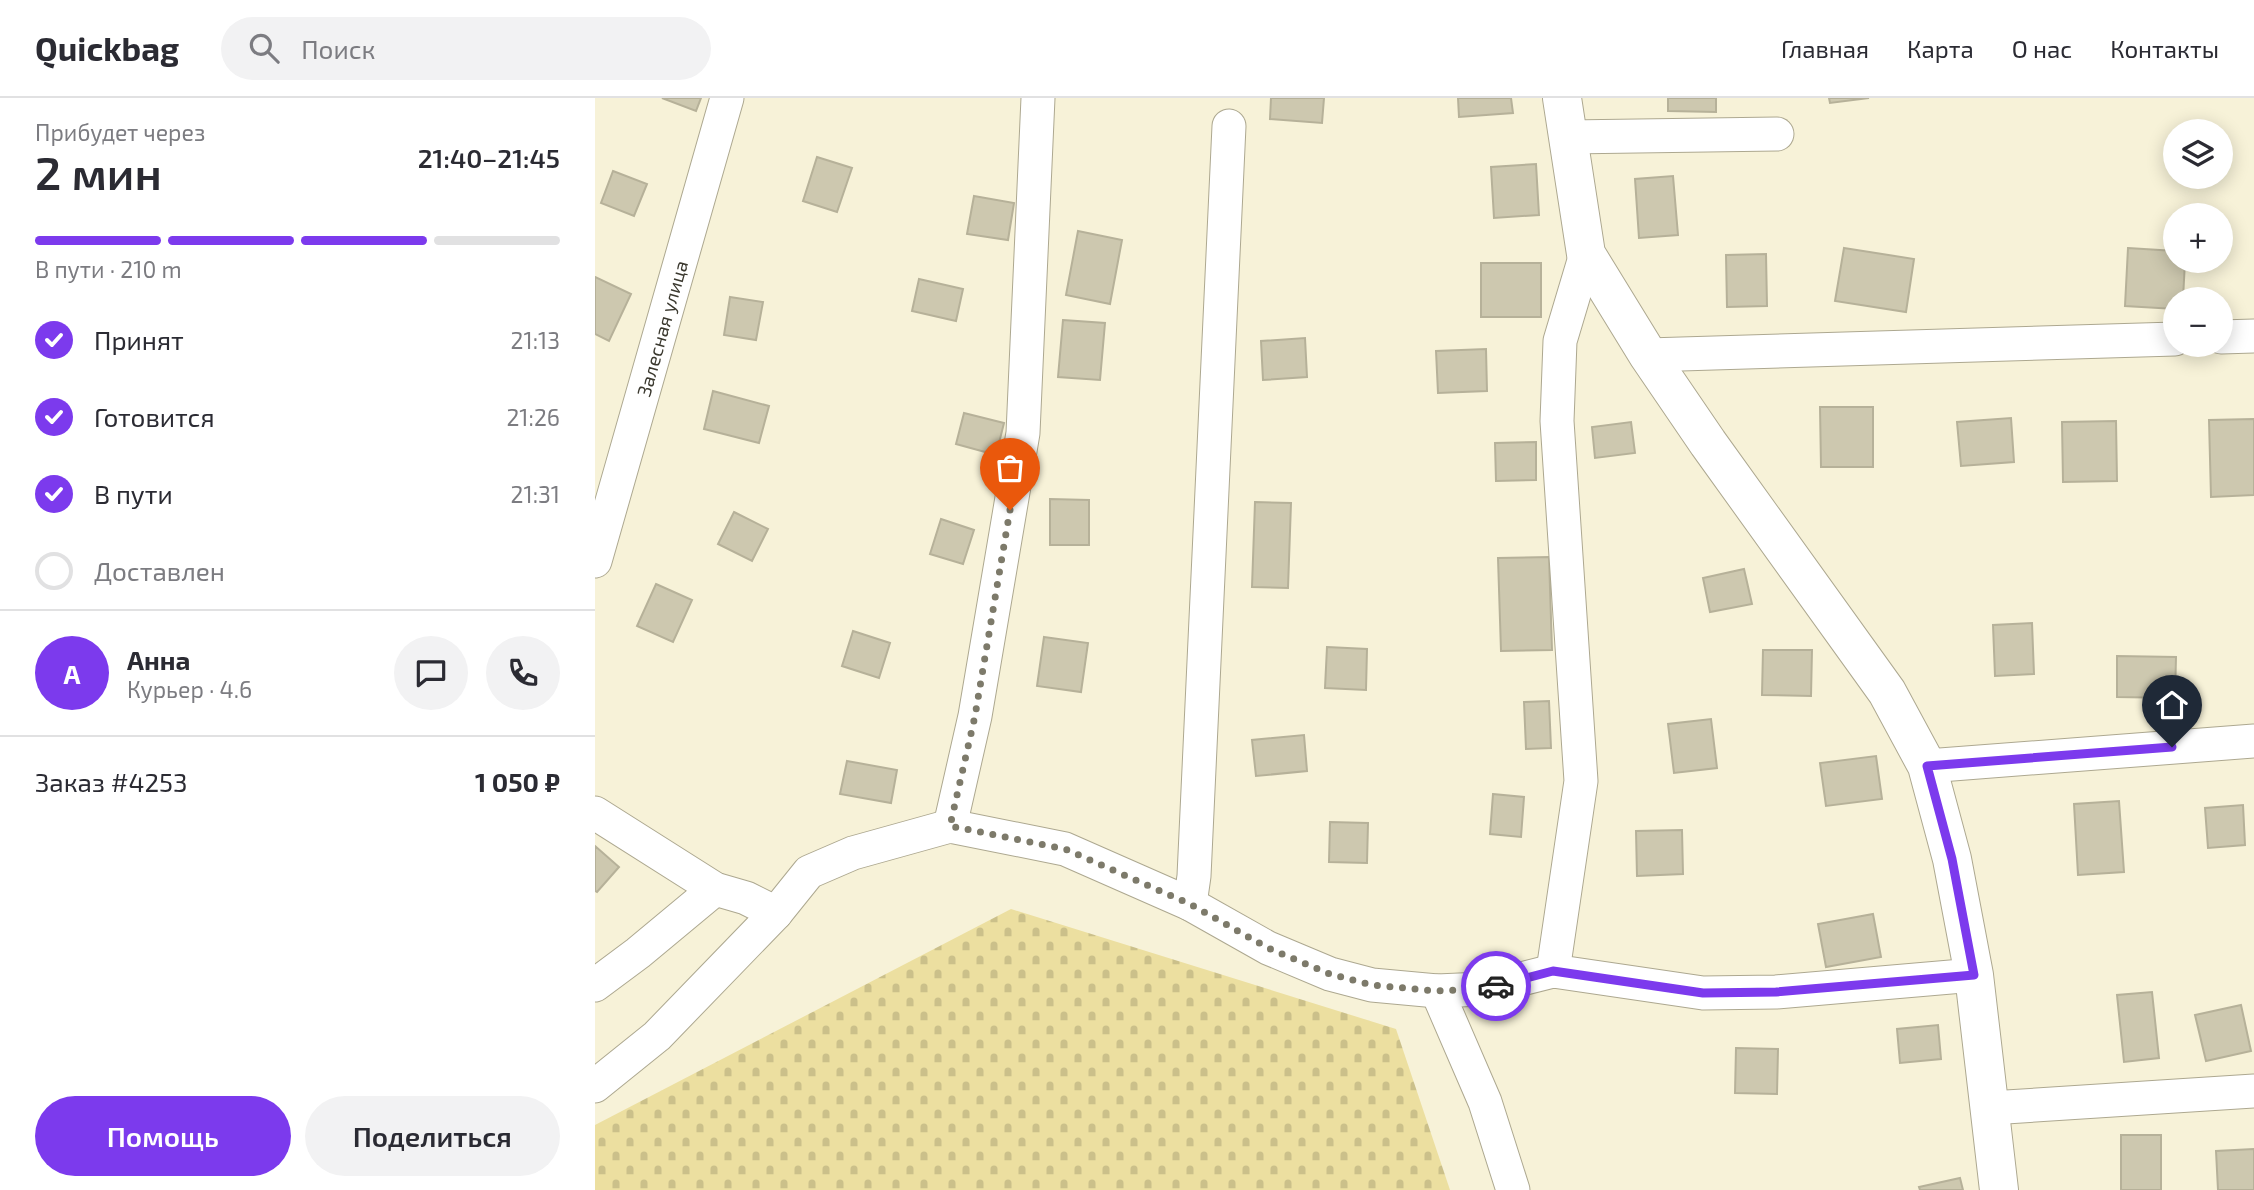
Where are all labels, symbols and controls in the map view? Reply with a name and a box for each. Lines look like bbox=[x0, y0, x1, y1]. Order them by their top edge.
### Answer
search box bbox=[221, 17, 711, 80]
text: Quickbag bbox=[35, 28, 179, 68]
icon: search bbox=[245, 29, 283, 67]
text: Поиск bbox=[301, 33, 375, 64]
text: Главная bbox=[1781, 34, 1869, 63]
text: Карта bbox=[1907, 34, 1974, 63]
text: О нас bbox=[2012, 34, 2072, 63]
text: Контакты bbox=[2110, 34, 2219, 63]
text: Прибудет через bbox=[35, 118, 205, 146]
map controls bbox=[2163, 119, 2233, 357]
button: layers bbox=[2163, 119, 2233, 189]
text: 21:40–21:45 bbox=[418, 142, 560, 173]
text: 2 мин bbox=[35, 144, 162, 199]
button: + bbox=[2163, 203, 2233, 273]
text: В пути · 210 m bbox=[35, 255, 182, 283]
street label: Залесная улица bbox=[631, 258, 692, 399]
button: − bbox=[2163, 287, 2233, 357]
icon: check bbox=[35, 321, 73, 359]
text: Принят bbox=[94, 324, 184, 355]
text: 21:13 bbox=[511, 326, 560, 354]
icon: check bbox=[35, 398, 73, 436]
text: Готовится bbox=[94, 401, 215, 432]
text: 21:26 bbox=[506, 403, 560, 431]
pin bbox=[980, 438, 1040, 510]
icon: bag bbox=[991, 449, 1029, 487]
icon: check bbox=[35, 475, 73, 513]
text: В пути bbox=[94, 478, 173, 509]
text: 21:31 bbox=[511, 480, 560, 508]
text: Доставлен bbox=[94, 555, 225, 586]
button: chat bbox=[394, 636, 468, 710]
button: phone bbox=[486, 636, 560, 710]
text: Анна bbox=[127, 644, 190, 675]
text: А bbox=[64, 658, 80, 689]
text: Курьер · 4.6 bbox=[127, 675, 252, 703]
pin bbox=[2142, 675, 2202, 747]
icon: home bbox=[2153, 686, 2191, 724]
text: Заказ #4253 bbox=[35, 766, 187, 797]
text: 1 050 ₽ bbox=[475, 766, 560, 797]
courier bbox=[1461, 951, 1531, 1021]
icon: car bbox=[1477, 967, 1515, 1005]
button: Помощь bbox=[35, 1096, 291, 1176]
button: Поделиться bbox=[305, 1096, 560, 1176]

